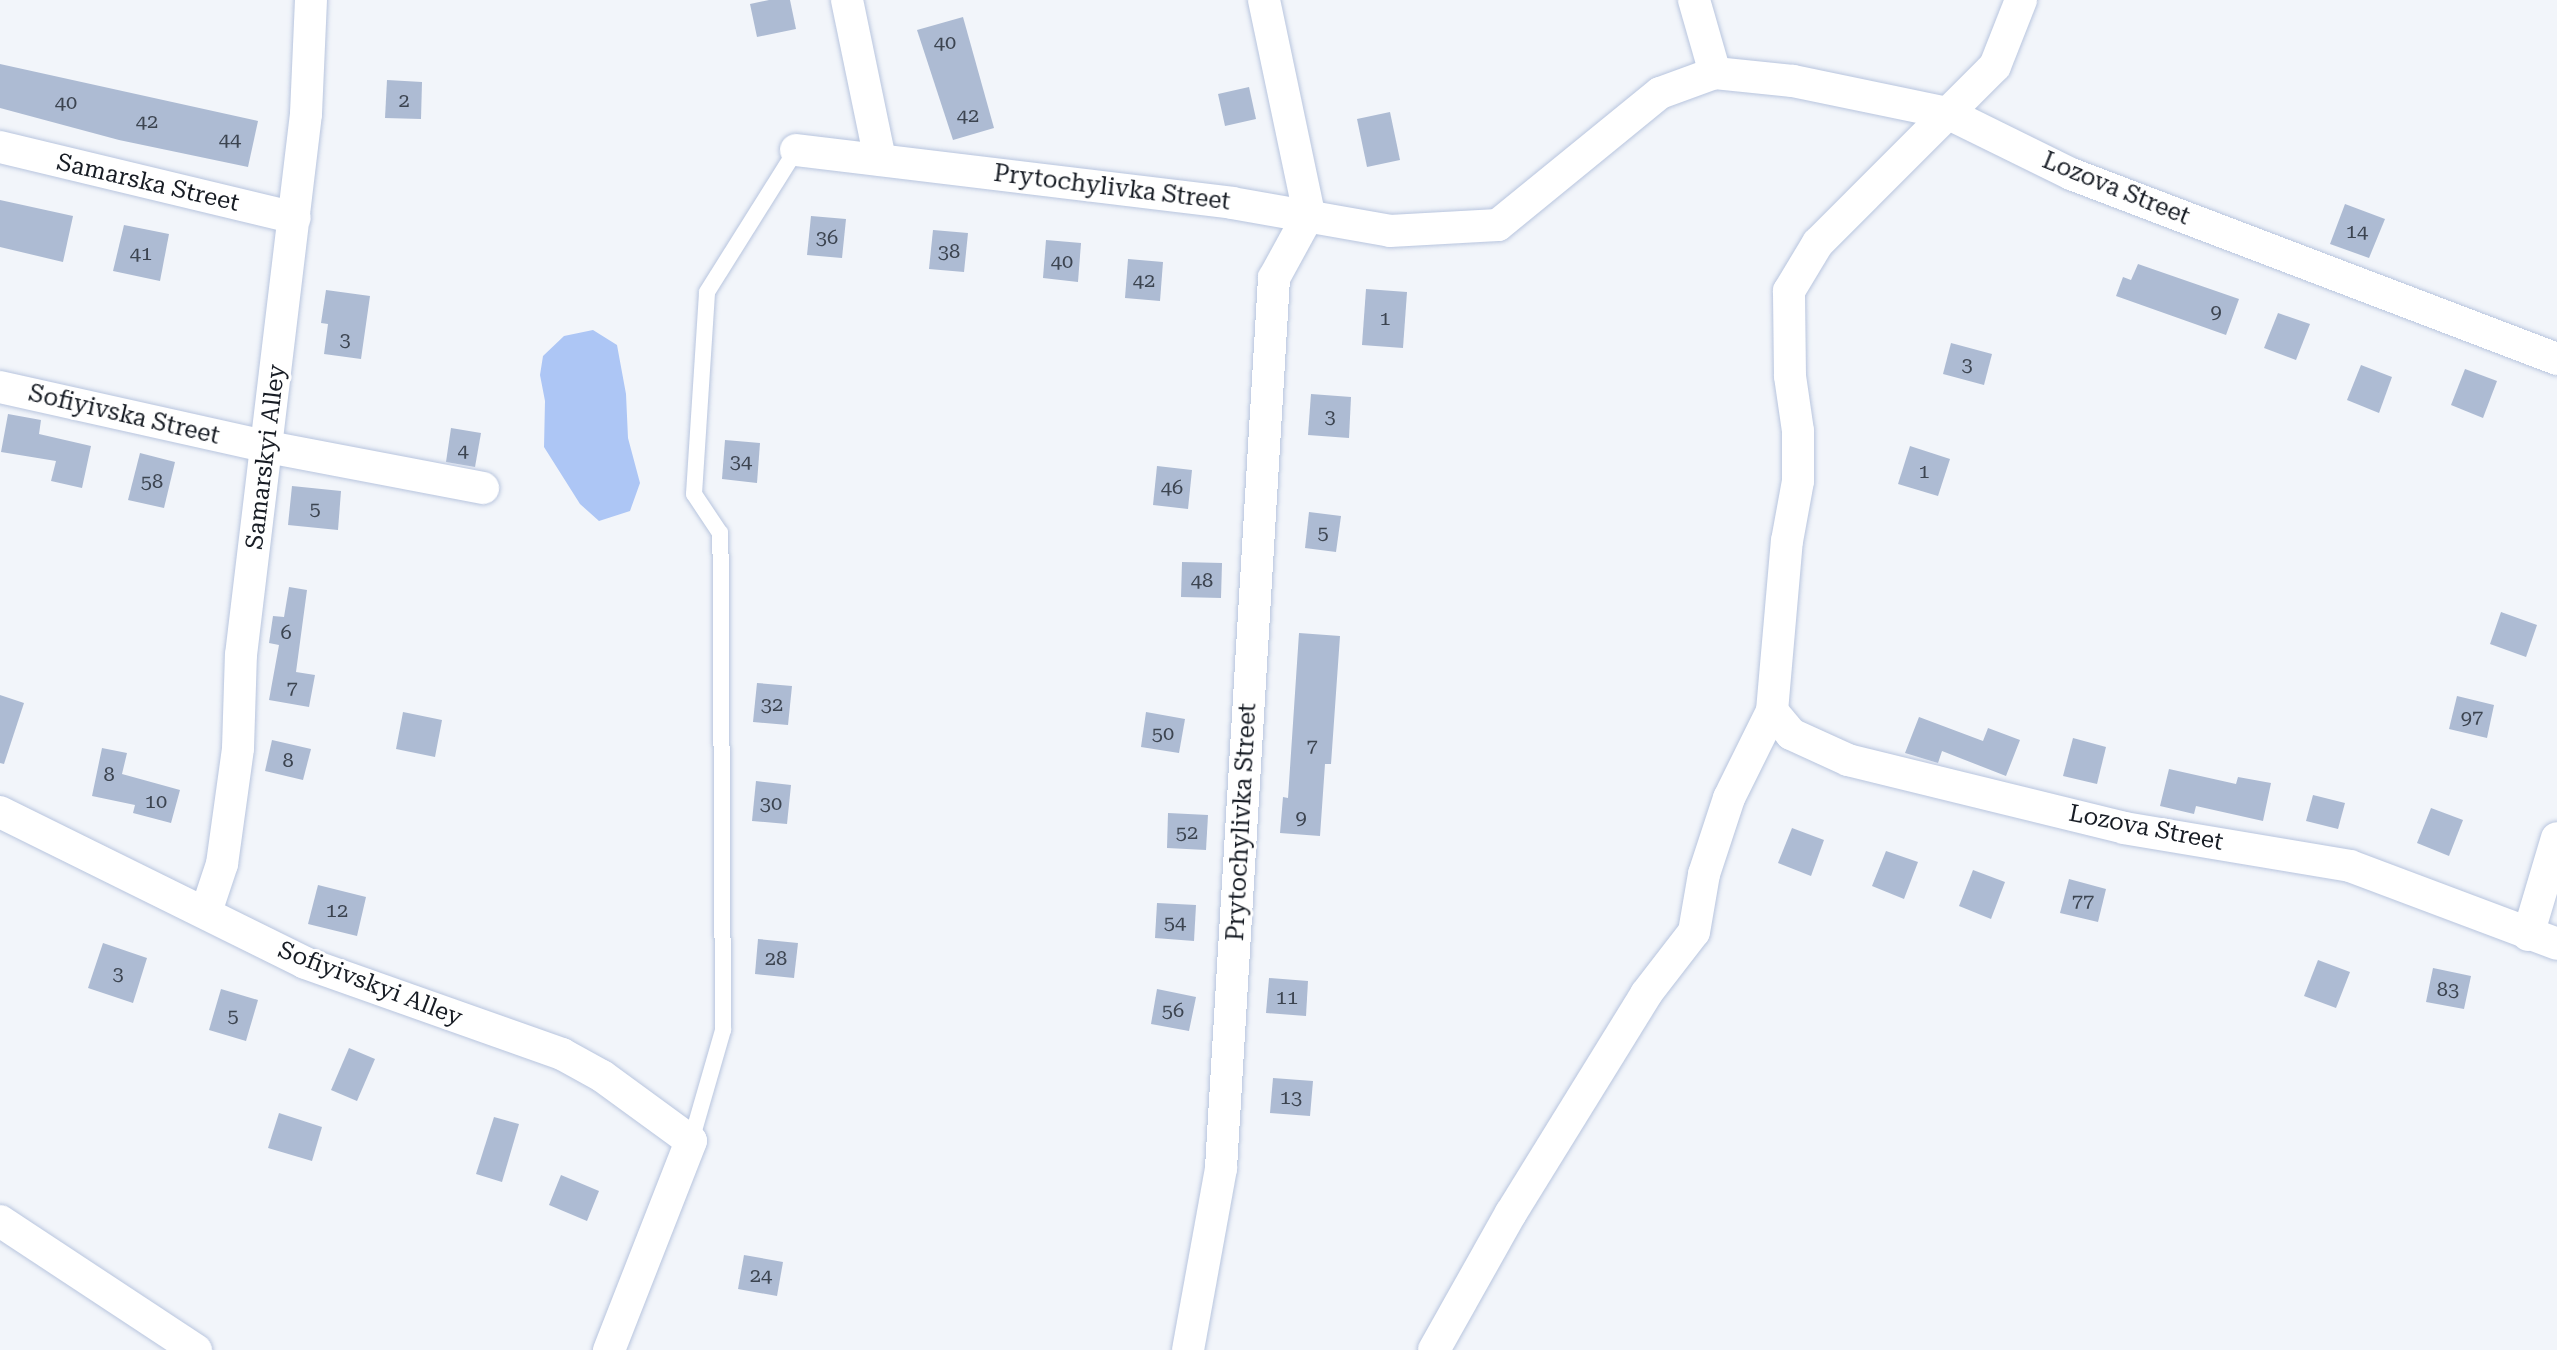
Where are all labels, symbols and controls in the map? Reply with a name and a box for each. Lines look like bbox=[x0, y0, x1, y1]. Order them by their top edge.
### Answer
house number: 40 bbox=[934, 30, 956, 54]
house number: 2 bbox=[398, 88, 410, 112]
house number: 40 bbox=[55, 90, 77, 114]
house number: 42 bbox=[957, 103, 979, 127]
house number: 42 bbox=[136, 109, 158, 133]
house number: 44 bbox=[219, 127, 241, 151]
street label: Lozova Street bbox=[2038, 146, 2194, 232]
street label: Samarska Street bbox=[54, 148, 242, 218]
street label: Prytochylivka Street bbox=[992, 159, 1232, 217]
house number: 14 bbox=[2346, 219, 2368, 243]
house number: 36 bbox=[816, 225, 838, 249]
house number: 38 bbox=[938, 239, 960, 263]
house number: 41 bbox=[130, 241, 152, 265]
house number: 40 bbox=[1051, 249, 1073, 273]
house number: 42 bbox=[1133, 268, 1155, 292]
house number: 9 bbox=[2210, 299, 2222, 323]
house number: 1 bbox=[1379, 306, 1391, 330]
house number: 3 bbox=[339, 327, 351, 351]
house number: 3 bbox=[1961, 352, 1973, 376]
street label: Samarskyi Alley bbox=[240, 363, 292, 551]
street label: Sofiyivska Street bbox=[26, 379, 222, 451]
house number: 3 bbox=[1324, 404, 1336, 428]
house number: 4 bbox=[457, 438, 469, 462]
house number: 34 bbox=[730, 449, 752, 473]
house number: 1 bbox=[1918, 459, 1930, 483]
house number: 58 bbox=[141, 469, 163, 493]
house number: 46 bbox=[1161, 475, 1183, 499]
house number: 5 bbox=[309, 496, 321, 520]
house number: 5 bbox=[1317, 520, 1329, 544]
house number: 48 bbox=[1191, 568, 1213, 592]
house number: 6 bbox=[280, 620, 292, 644]
house number: 7 bbox=[286, 676, 298, 700]
house number: 32 bbox=[761, 692, 783, 716]
street label: Prytochylivka Street bbox=[1221, 702, 1263, 942]
house number: 97 bbox=[2461, 705, 2483, 729]
house number: 50 bbox=[1152, 721, 1174, 745]
house number: 7 bbox=[1306, 734, 1318, 758]
house number: 8 bbox=[282, 748, 294, 772]
house number: 8 bbox=[103, 762, 115, 786]
house number: 10 bbox=[145, 789, 167, 813]
house number: 30 bbox=[760, 791, 782, 815]
street label: Lozova Street bbox=[2066, 799, 2226, 857]
house number: 9 bbox=[1295, 805, 1307, 829]
house number: 52 bbox=[1176, 820, 1198, 844]
house number: 77 bbox=[2072, 889, 2094, 913]
house number: 12 bbox=[326, 898, 348, 922]
house number: 54 bbox=[1164, 910, 1186, 934]
street label: Sofiyivskyi Alley bbox=[274, 936, 466, 1032]
house number: 28 bbox=[765, 946, 787, 970]
house number: 3 bbox=[112, 961, 124, 985]
house number: 83 bbox=[2437, 977, 2459, 1001]
house number: 11 bbox=[1276, 985, 1298, 1009]
house number: 56 bbox=[1162, 998, 1184, 1022]
house number: 5 bbox=[227, 1003, 239, 1027]
house number: 13 bbox=[1280, 1085, 1302, 1109]
house number: 24 bbox=[750, 1263, 772, 1287]

